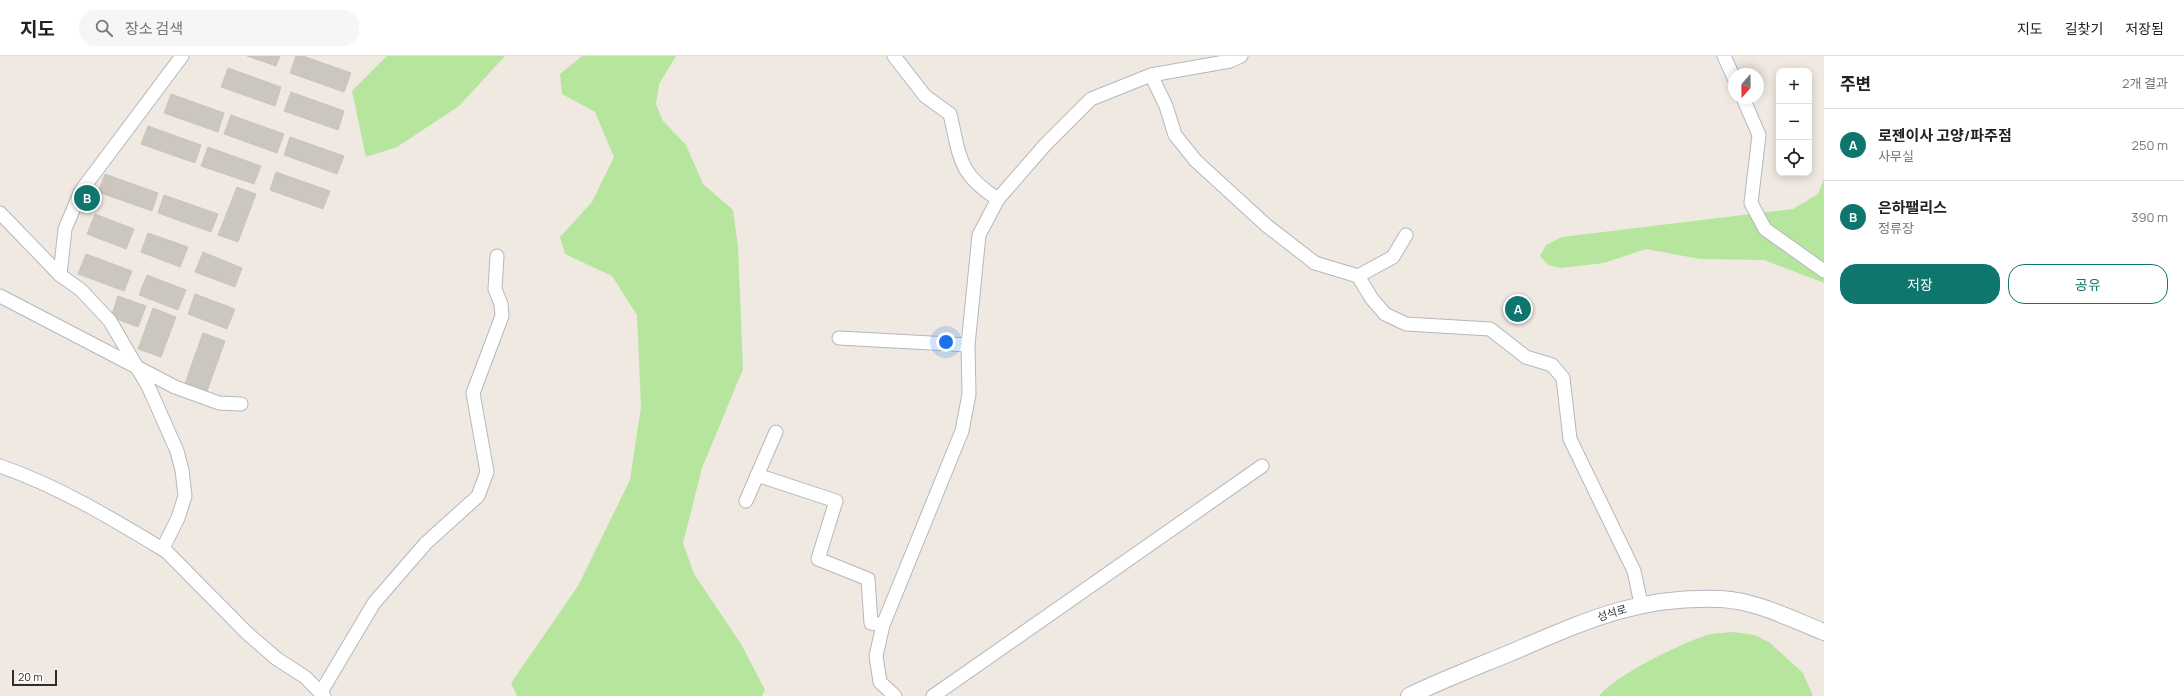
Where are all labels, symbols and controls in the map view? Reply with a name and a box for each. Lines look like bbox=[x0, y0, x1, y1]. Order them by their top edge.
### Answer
search box bbox=[79, 10, 359, 46]
text: 지도 bbox=[20, 16, 55, 42]
icon: search bbox=[93, 17, 115, 39]
text: 장소 검색 bbox=[125, 18, 183, 39]
text: 지도 bbox=[2017, 19, 2043, 38]
text: 길찾기 bbox=[2065, 19, 2103, 38]
text: 저장됨 bbox=[2125, 19, 2164, 38]
north arrow bbox=[1728, 68, 1764, 104]
map controls bbox=[1776, 68, 1812, 176]
button: + bbox=[1776, 68, 1812, 104]
text: 주변 bbox=[1840, 72, 1871, 95]
text: 2개 결과 bbox=[2122, 74, 2168, 92]
button: − bbox=[1776, 104, 1812, 140]
text: 로젠이사 고양/파주점 bbox=[1878, 125, 2012, 146]
text: A bbox=[1849, 136, 1857, 154]
text: 250 m bbox=[2132, 136, 2168, 154]
button: locate bbox=[1776, 140, 1812, 176]
text: 사무실 bbox=[1878, 147, 1914, 165]
pin: B bbox=[74, 183, 100, 213]
text: 은하팰리스 bbox=[1878, 197, 1947, 218]
text: B bbox=[1849, 208, 1857, 226]
text: 390 m bbox=[2131, 208, 2168, 226]
text: 정류장 bbox=[1878, 219, 1914, 237]
button: 저장 bbox=[1840, 264, 2000, 304]
button: 공유 bbox=[2008, 264, 2168, 304]
pin: A bbox=[1505, 294, 1531, 324]
your location bbox=[936, 332, 956, 352]
street label: 성석로 bbox=[1595, 601, 1629, 624]
scale bar bbox=[12, 668, 57, 687]
text: 20 m bbox=[18, 669, 43, 684]

